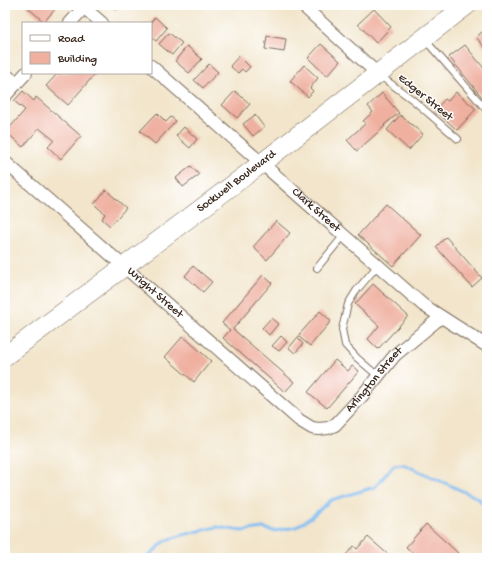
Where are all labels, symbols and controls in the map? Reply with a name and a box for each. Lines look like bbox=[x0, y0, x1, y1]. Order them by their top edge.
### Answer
legend bbox=[22, 22, 152, 74]
text: Road bbox=[58, 33, 85, 47]
text: Building bbox=[57, 53, 97, 67]
street label: Edger Street bbox=[395, 72, 456, 125]
street label: Sockwell Boulevard bbox=[195, 147, 280, 216]
street label: Clark Street bbox=[288, 185, 344, 236]
street label: Wright Street bbox=[124, 265, 186, 322]
street label: Arlington Street bbox=[343, 344, 406, 416]

